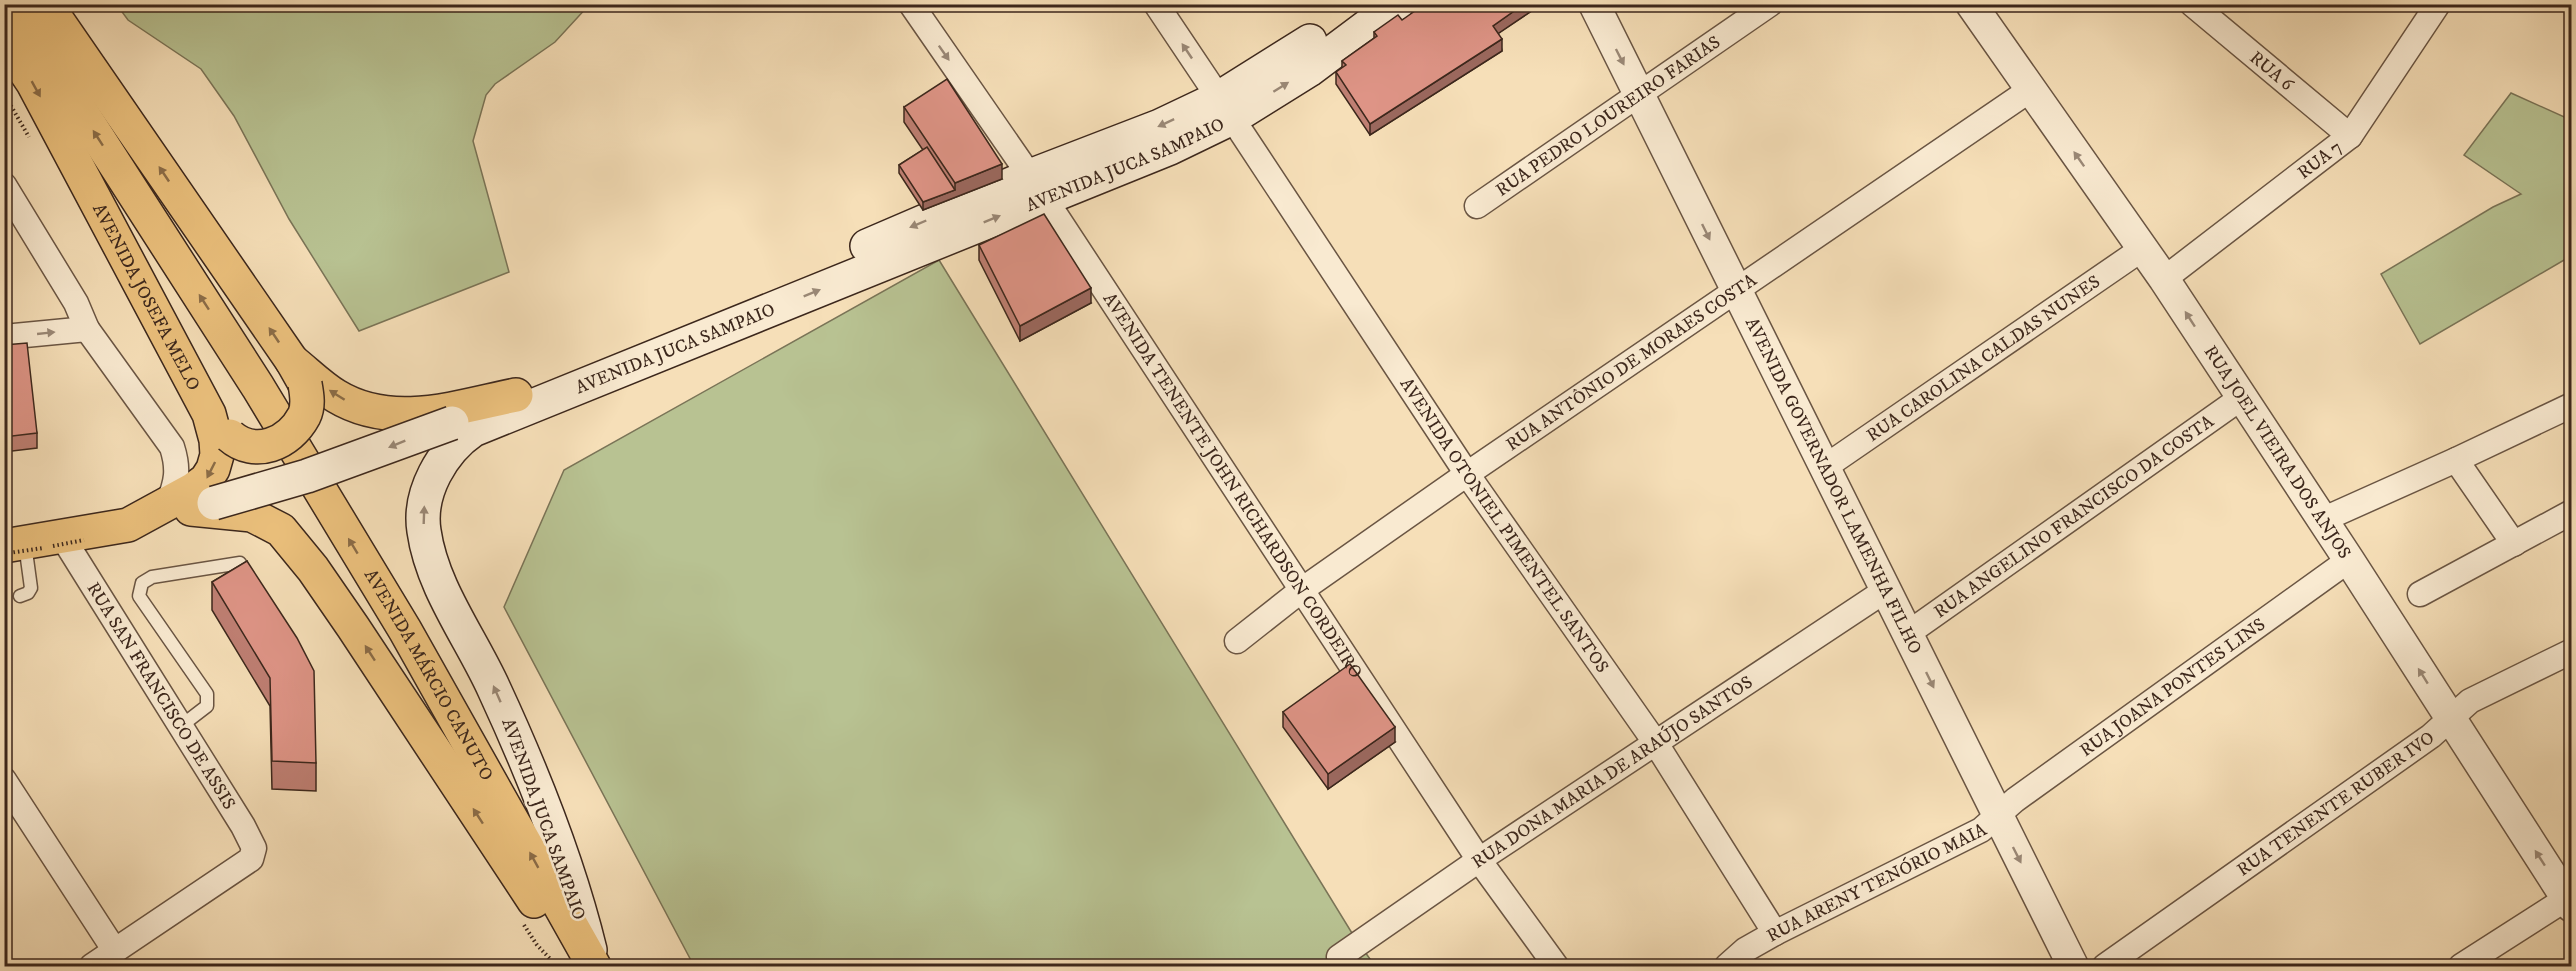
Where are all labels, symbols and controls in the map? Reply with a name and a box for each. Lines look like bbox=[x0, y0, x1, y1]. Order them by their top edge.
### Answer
street label: RUA PEDRO LOUREIRO FARIAS bbox=[1492, 31, 1725, 202]
one-way arrow bbox=[1182, 43, 1193, 59]
one-way arrow bbox=[938, 44, 950, 60]
street label: RUA 6 bbox=[2245, 47, 2298, 96]
one-way arrow bbox=[1615, 48, 1625, 65]
one-way arrow bbox=[31, 81, 41, 98]
one-way arrow bbox=[1273, 81, 1289, 93]
street label: AVENIDA JUCA SAMPAIO bbox=[1023, 113, 1228, 217]
one-way arrow bbox=[1158, 118, 1175, 127]
one-way arrow bbox=[93, 130, 104, 146]
street label: RUA 7 bbox=[2293, 136, 2347, 184]
one-way arrow bbox=[2073, 152, 2085, 168]
one-way arrow bbox=[158, 166, 170, 182]
street label: AVENIDA JOSEFA MELO bbox=[87, 200, 204, 395]
one-way arrow bbox=[984, 214, 1002, 224]
one-way arrow bbox=[909, 219, 927, 229]
one-way arrow bbox=[1701, 223, 1711, 240]
street label: RUA ANTÔNIO DE MORAES COSTA bbox=[1502, 269, 1762, 456]
street label: RUA CAROLINA CALDAS NUNES bbox=[1863, 271, 2105, 447]
one-way arrow bbox=[803, 287, 821, 297]
street label: AVENIDA TENENTE JOHN RICHARDSON CORDEIRO bbox=[1098, 289, 1367, 683]
one-way arrow bbox=[198, 294, 209, 310]
street label: AVENIDA JUCA SAMPAIO bbox=[573, 299, 778, 399]
one-way arrow bbox=[2185, 311, 2196, 327]
street label: AVENIDA GOVERNADOR LAMENHA FILHO bbox=[1740, 314, 1926, 658]
one-way arrow bbox=[268, 327, 280, 343]
one-way arrow bbox=[37, 328, 56, 338]
street label: RUA JOEL VIEIRA DOS ANJOS bbox=[2199, 342, 2355, 563]
street label: AVENIDA OTONIEL PIMENTEL SANTOS bbox=[1395, 374, 1613, 677]
one-way arrow bbox=[329, 390, 345, 401]
street label: RUA ANGELINO FRANCISCO DA COSTA bbox=[1930, 410, 2219, 623]
one-way arrow bbox=[388, 439, 406, 449]
one-way arrow bbox=[206, 462, 216, 479]
one-way arrow bbox=[419, 506, 428, 525]
one-way arrow bbox=[348, 538, 359, 554]
street label: AVENIDA MÁRCIO CANUTO bbox=[359, 566, 497, 785]
street label: RUA SAN FRANCISCO DE ASSIS bbox=[82, 579, 240, 814]
street label: RUA JOANA PONTES LINS bbox=[2076, 614, 2270, 762]
one-way arrow bbox=[365, 645, 376, 661]
one-way arrow bbox=[2417, 668, 2428, 684]
one-way arrow bbox=[1924, 671, 1934, 689]
street label: RUA DONA MARIA DE ARAÚJO SANTOS bbox=[1468, 672, 1757, 874]
one-way arrow bbox=[491, 685, 501, 703]
street label: AVENIDA JUCA SAMPAIO bbox=[496, 716, 590, 923]
street label: RUA TENENTE RUBER IVO bbox=[2233, 727, 2439, 881]
one-way arrow bbox=[473, 808, 484, 824]
street label: RUA ARENY TENÓRIO MAIA bbox=[1763, 819, 1991, 947]
one-way arrow bbox=[2012, 846, 2022, 863]
one-way arrow bbox=[2534, 849, 2545, 866]
one-way arrow bbox=[529, 852, 539, 869]

